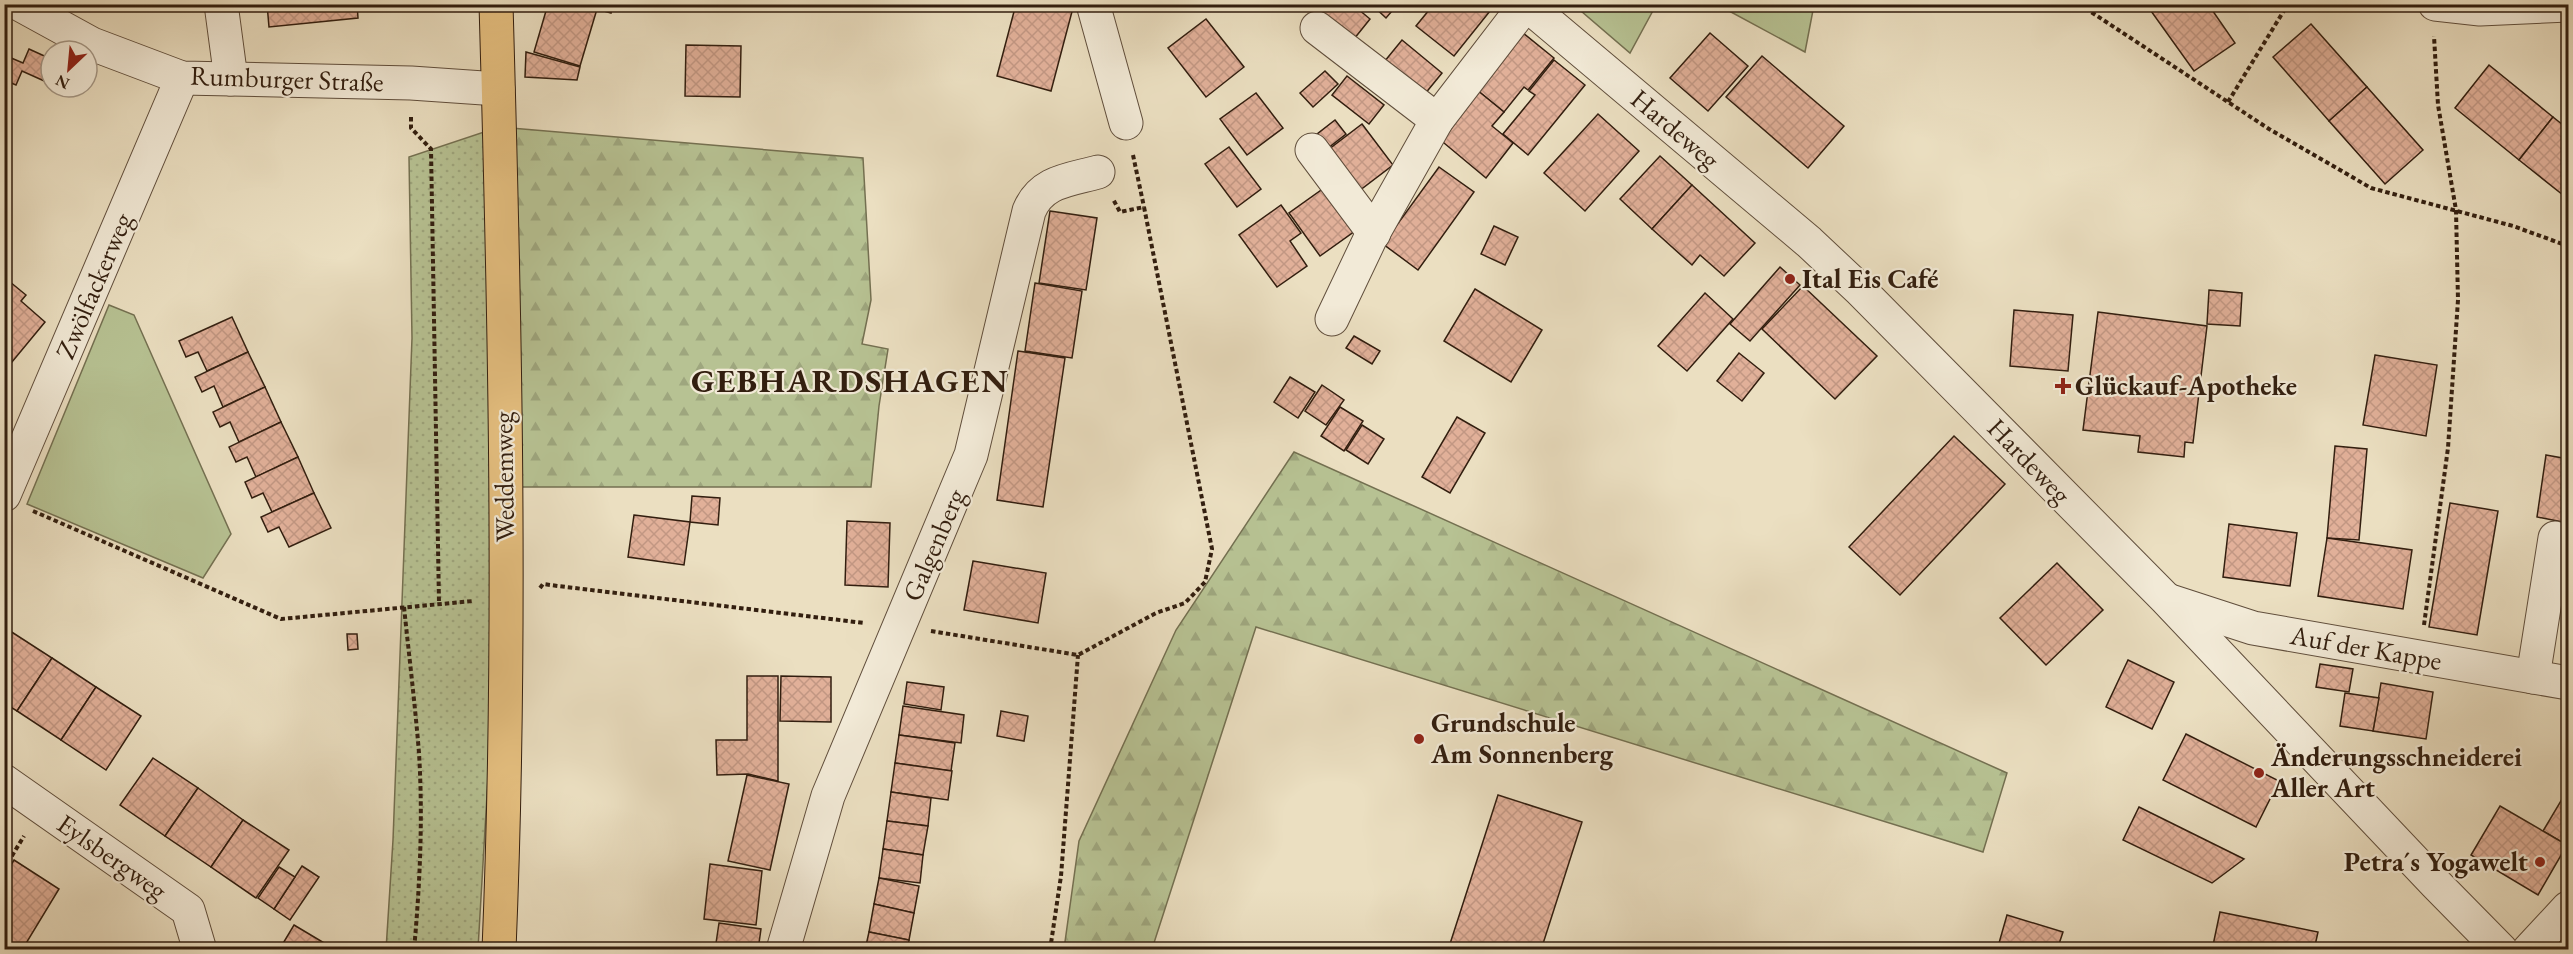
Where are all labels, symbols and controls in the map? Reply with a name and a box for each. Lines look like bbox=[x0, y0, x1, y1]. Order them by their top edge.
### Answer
north arrow bbox=[39, 39, 99, 99]
street label: Rumburger Straße bbox=[190, 58, 384, 99]
text: N bbox=[52, 70, 73, 94]
street label: Hardeweg bbox=[1623, 81, 1727, 176]
street label: Zwölfackerweg bbox=[47, 207, 140, 364]
place label: Ital Eis Café bbox=[1802, 261, 1938, 296]
marker: Ital Eis Café bbox=[1783, 272, 1797, 286]
district label: GEBHARDSHAGEN bbox=[691, 359, 1009, 402]
place label: Glückauf-Apotheke bbox=[2075, 368, 2297, 403]
marker: Glückauf-Apotheke bbox=[2056, 379, 2070, 393]
street label: Hardeweg bbox=[1980, 410, 2079, 511]
street label: Weddemweg bbox=[485, 411, 522, 543]
street label: Galgenberg bbox=[894, 483, 973, 606]
street label: Auf der Kappe bbox=[2287, 617, 2445, 678]
place label: Grundschule Am Sonnenberg bbox=[1430, 705, 1614, 771]
marker: Grundschule Am Sonnenberg bbox=[1412, 732, 1426, 746]
place label: Änderungsschneiderei Aller Art bbox=[2270, 739, 2522, 805]
marker: Änderungsschneiderei Aller Art bbox=[2252, 766, 2266, 780]
street label: Eylsbergweg bbox=[50, 806, 174, 907]
place label: Petra´s Yogawelt bbox=[2344, 844, 2528, 879]
marker: Petra´s Yogawelt bbox=[2533, 855, 2547, 869]

